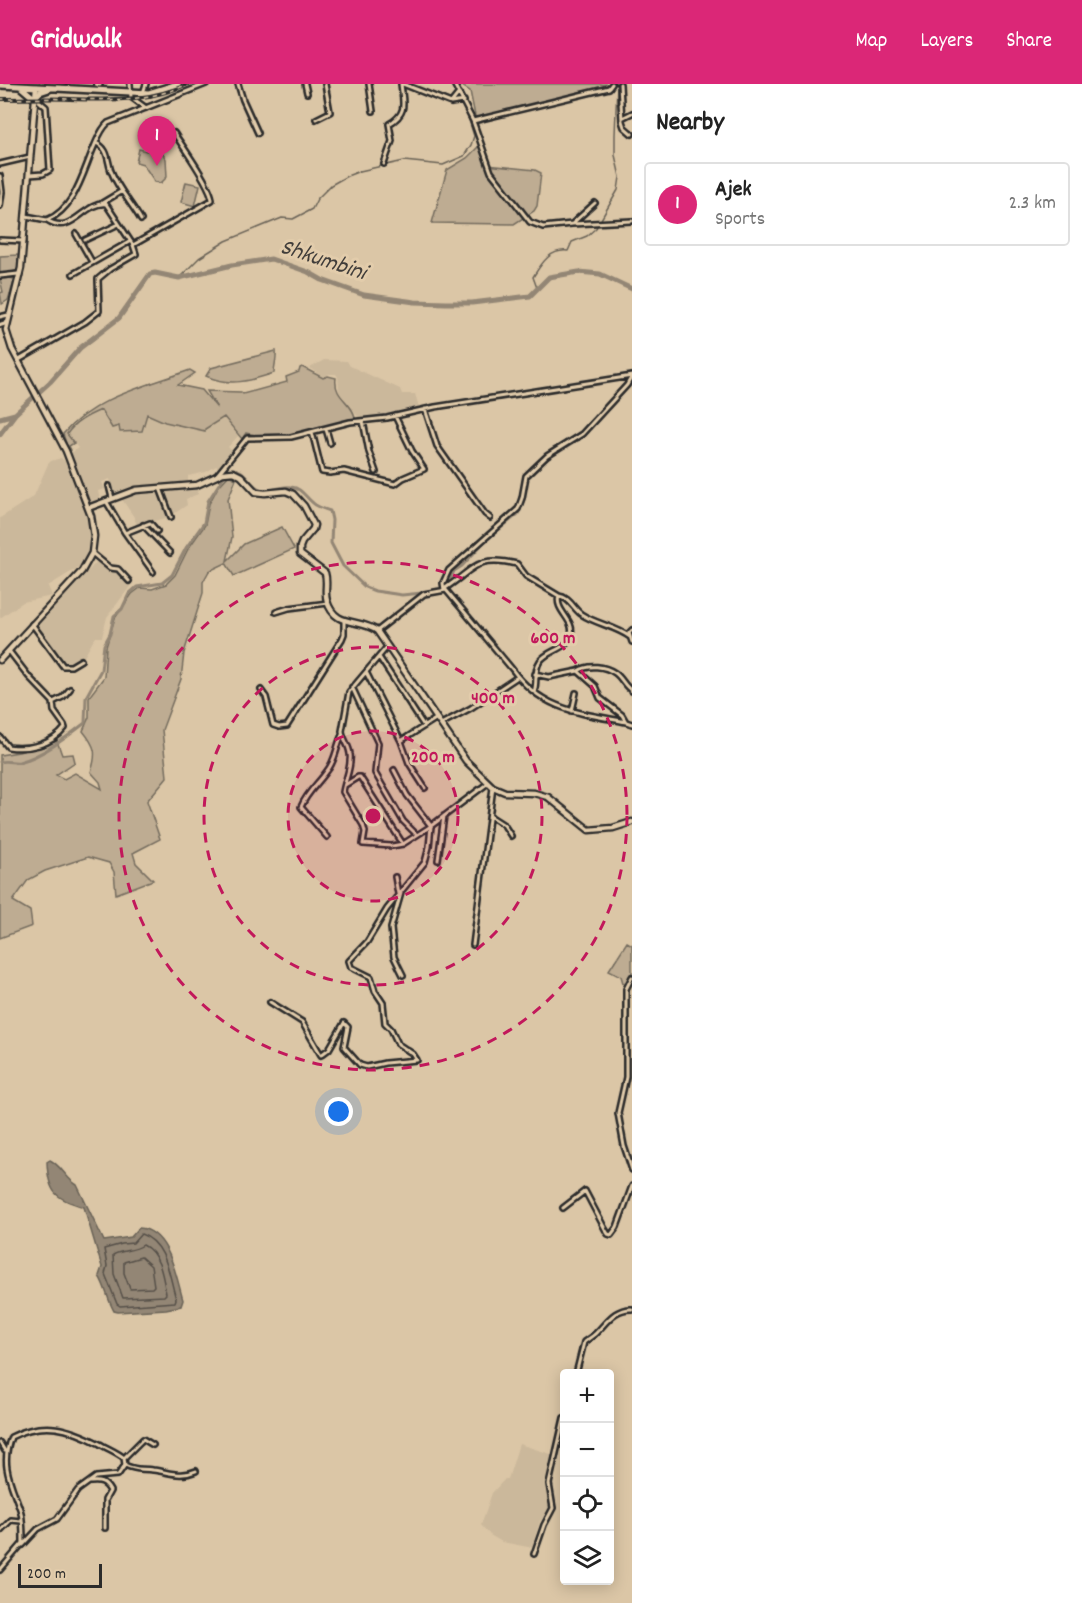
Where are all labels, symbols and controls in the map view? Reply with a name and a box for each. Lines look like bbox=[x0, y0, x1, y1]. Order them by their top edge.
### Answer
text: Gridwalk bbox=[30, 22, 122, 62]
text: Map bbox=[856, 27, 887, 57]
text: Layers bbox=[920, 27, 973, 57]
text: Share bbox=[1006, 27, 1052, 57]
text: Nearby bbox=[656, 105, 724, 142]
pin: 1 bbox=[138, 116, 176, 166]
text: Ajek bbox=[715, 175, 751, 206]
text: 1 bbox=[675, 190, 680, 218]
text: 2.3 km bbox=[1009, 190, 1056, 218]
text: Sports bbox=[715, 206, 765, 234]
water label: Shkumbini bbox=[276, 231, 374, 292]
text: 600 m bbox=[531, 627, 575, 652]
text: 400 m bbox=[471, 687, 515, 712]
text: 200 m bbox=[411, 746, 455, 771]
centre of rings bbox=[363, 806, 383, 826]
your location bbox=[324, 1097, 353, 1126]
map controls bbox=[560, 1369, 614, 1585]
button: + bbox=[560, 1369, 614, 1423]
button: − bbox=[560, 1423, 614, 1477]
button: locate bbox=[560, 1477, 614, 1531]
button: layers bbox=[560, 1531, 614, 1585]
scale bar bbox=[18, 1561, 102, 1588]
text: 200 m bbox=[27, 1563, 66, 1586]

